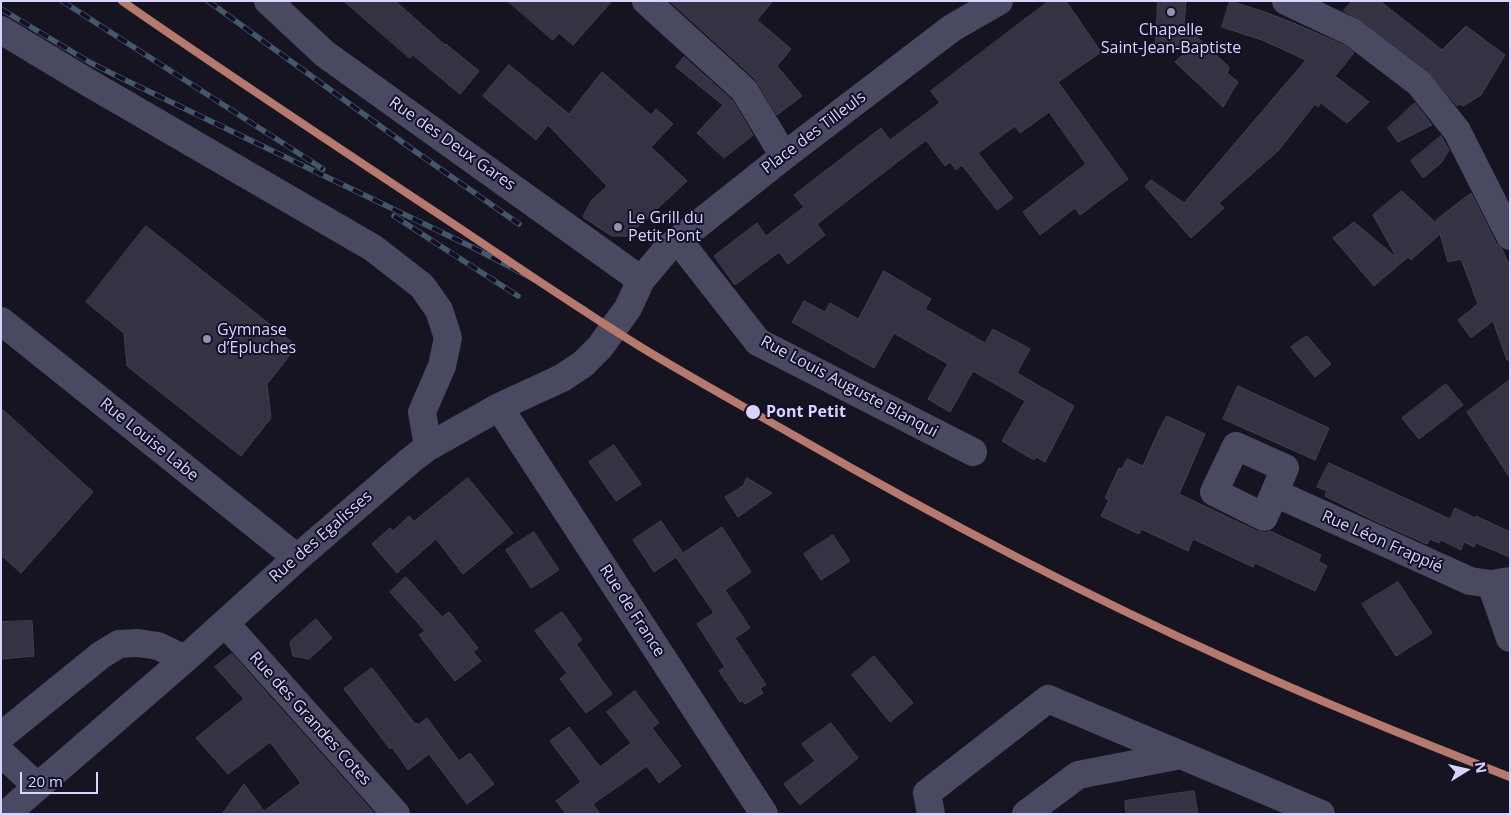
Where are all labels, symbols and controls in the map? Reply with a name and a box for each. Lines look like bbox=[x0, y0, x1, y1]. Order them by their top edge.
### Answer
marker: Chapelle Saint-Jean-Baptiste bbox=[1165, 6, 1177, 18]
place label: Chapelle Saint-Jean-Baptiste bbox=[1101, 20, 1241, 58]
street label: Place des Tilleuls bbox=[758, 88, 870, 178]
street label: Rue des Deux Gares bbox=[385, 93, 519, 195]
place label: Le Grill du Petit Pont bbox=[628, 208, 704, 246]
marker: Le Grill du Petit Pont bbox=[612, 221, 624, 233]
place label: Gymnase d’Epluches bbox=[217, 320, 296, 358]
street label: Rue Louis Auguste Blanqui bbox=[757, 332, 941, 442]
marker: Gymnase d’Epluches bbox=[201, 333, 213, 345]
street label: Rue Louise Labe bbox=[96, 394, 202, 486]
place label: Pont Petit bbox=[766, 402, 846, 422]
marker: Pont Petit bbox=[744, 403, 762, 421]
street label: Rue des Egalisses bbox=[266, 487, 376, 587]
street label: Rue Léon Frappié bbox=[1319, 507, 1445, 577]
street label: Rue de France bbox=[595, 561, 669, 661]
street label: Rue des Grandes Cotes bbox=[245, 648, 375, 790]
north arrow bbox=[1441, 745, 1491, 795]
text: N bbox=[1471, 760, 1492, 775]
scale bar bbox=[22, 762, 100, 794]
text: 20 m bbox=[28, 771, 63, 791]

